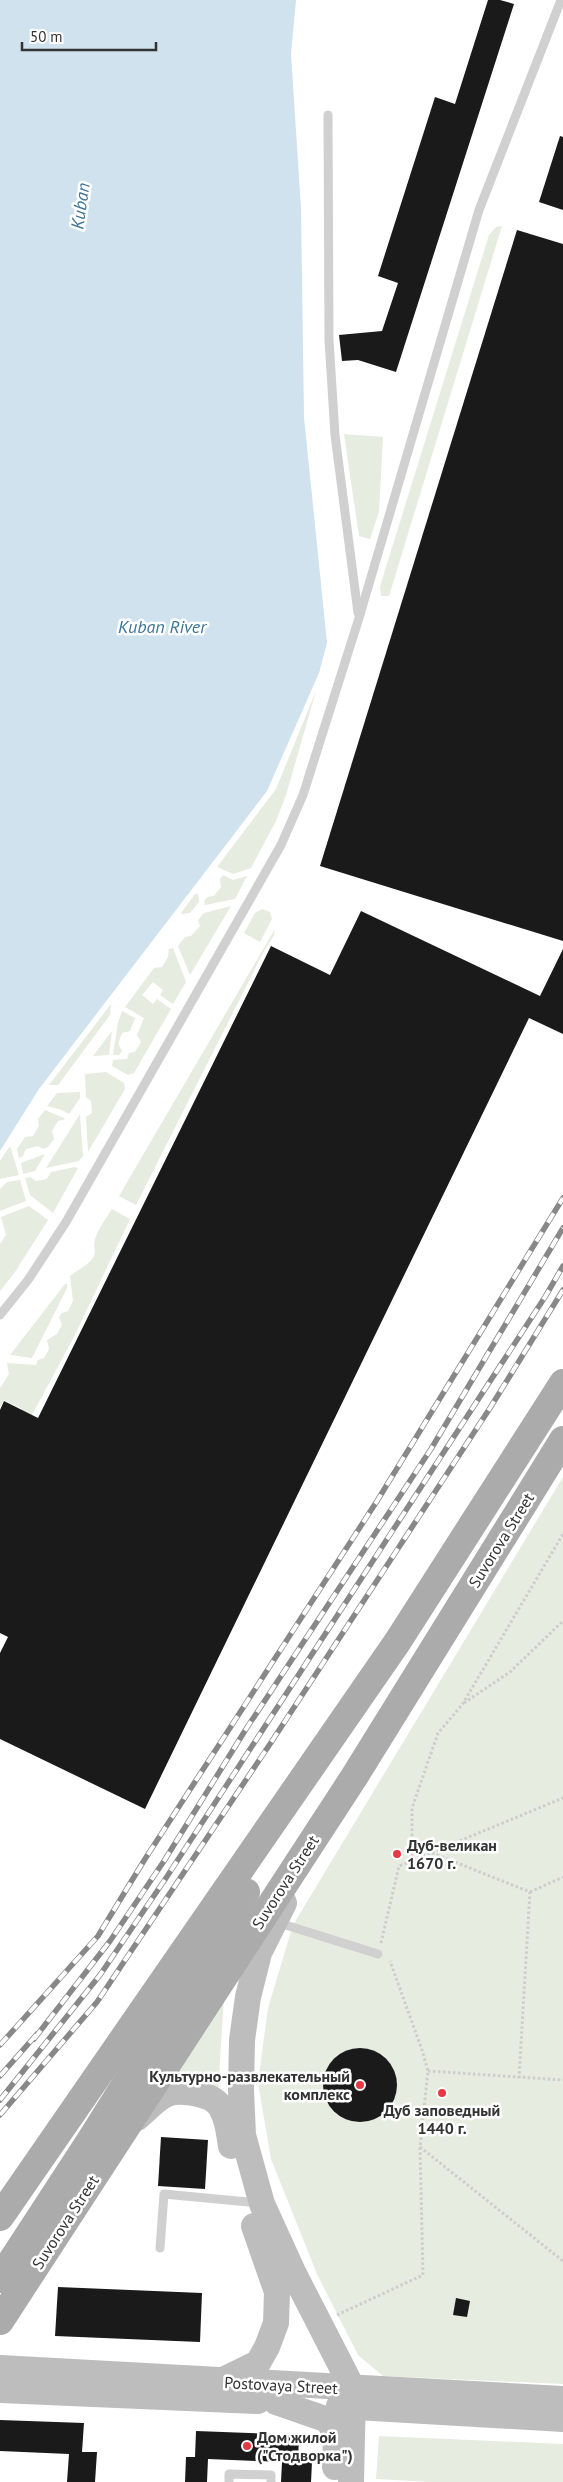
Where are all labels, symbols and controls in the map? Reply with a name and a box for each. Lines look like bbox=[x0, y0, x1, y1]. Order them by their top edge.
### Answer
scale bar bbox=[22, 20, 156, 52]
text: 50 m bbox=[30, 27, 63, 46]
water label: Kuban bbox=[65, 181, 95, 231]
water label: Kuban River bbox=[118, 615, 207, 638]
street label: Suvorova Street bbox=[464, 1488, 538, 1591]
street label: Suvorova Street bbox=[247, 1831, 323, 1933]
place label: Дуб-великан 1670 г. bbox=[407, 1835, 497, 1873]
marker: Дуб-великан 1670 г. bbox=[391, 1848, 403, 1860]
place label: Культурно-развлекательный комплекс bbox=[149, 2066, 350, 2104]
marker: Культурно-развлекательный комплекс bbox=[354, 2079, 366, 2091]
marker: Дуб заповедный 1440 г. bbox=[436, 2087, 448, 2099]
place label: Дуб заповедный 1440 г. bbox=[384, 2100, 500, 2138]
street label: Suvorova Street bbox=[27, 2171, 103, 2273]
street label: Postovaya Street bbox=[224, 2372, 339, 2398]
place label: Дом жилой ("Стодворка") bbox=[257, 2427, 353, 2465]
marker: Дом жилой ("Стодворка") bbox=[241, 2440, 253, 2452]

